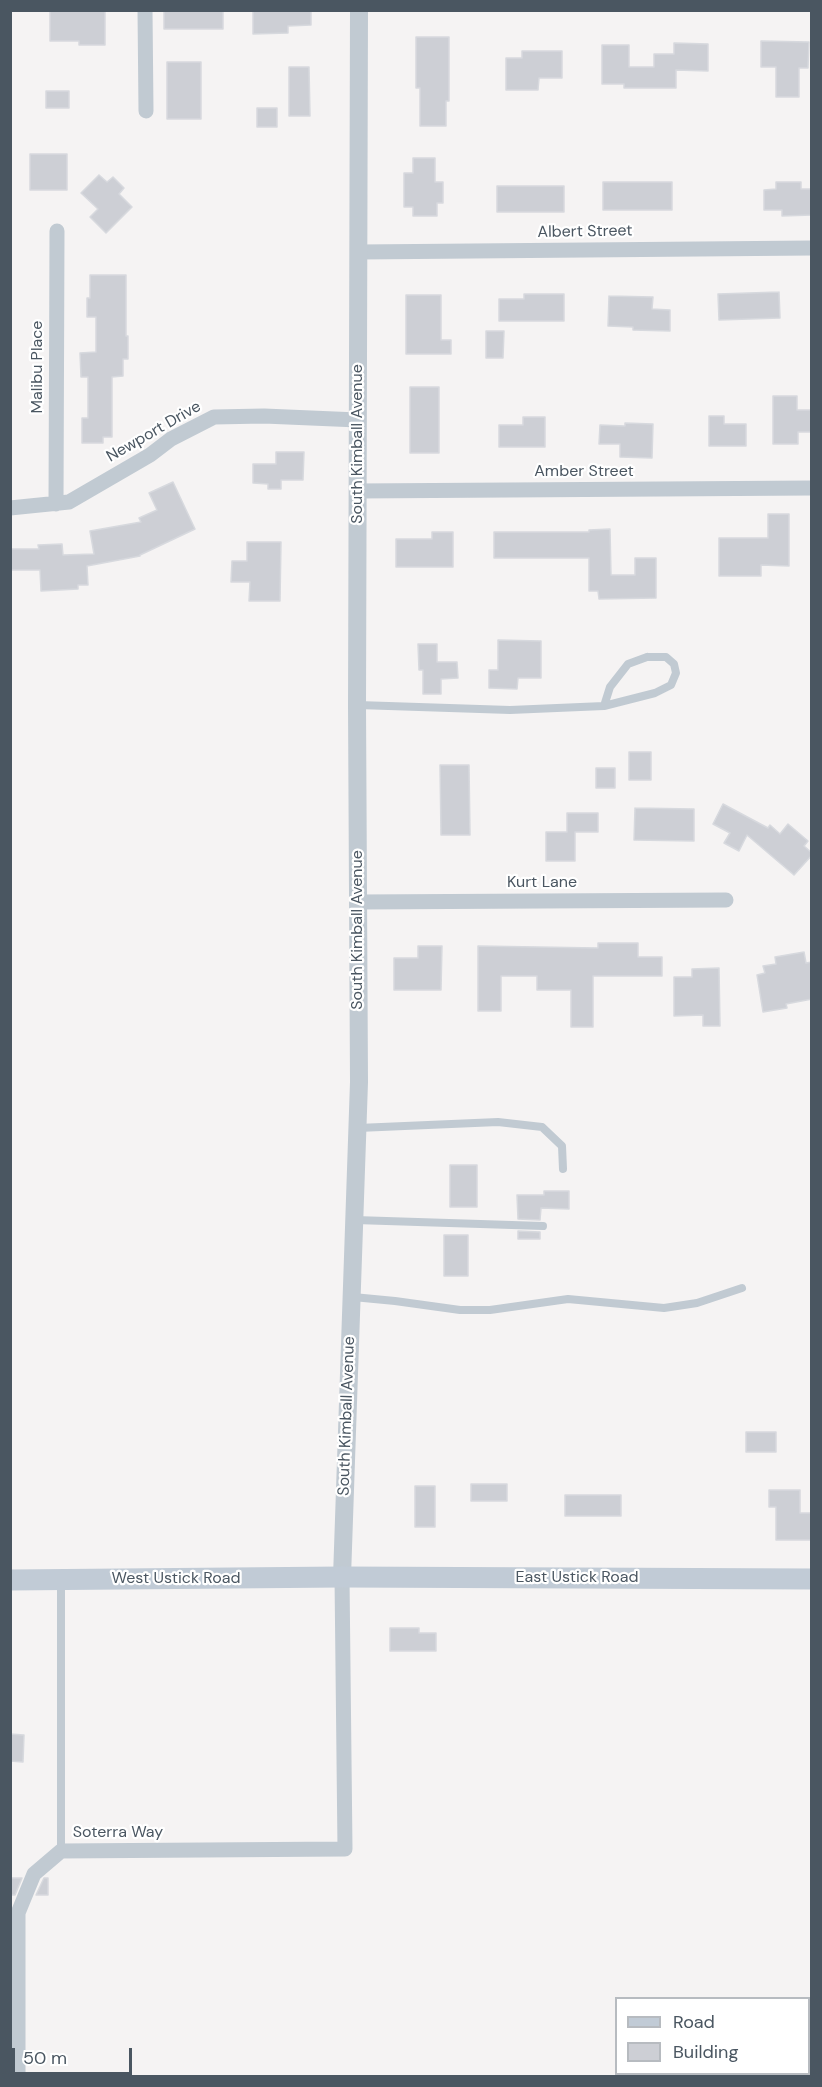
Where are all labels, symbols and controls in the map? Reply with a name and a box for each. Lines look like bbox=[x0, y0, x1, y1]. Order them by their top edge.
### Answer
street label: Albert Street bbox=[537, 222, 633, 242]
street label: Malibu Place bbox=[28, 321, 48, 413]
street label: South Kimball Avenue bbox=[348, 364, 368, 524]
street label: Newport Drive bbox=[103, 397, 205, 467]
street label: Amber Street bbox=[534, 462, 634, 482]
street label: South Kimball Avenue bbox=[348, 850, 368, 1010]
street label: Kurt Lane bbox=[507, 873, 577, 893]
street label: South Kimball Avenue bbox=[335, 1336, 359, 1496]
street label: East Ustick Road bbox=[516, 1568, 638, 1588]
street label: West Ustick Road bbox=[112, 1569, 240, 1589]
street label: Soterra Way bbox=[73, 1823, 163, 1843]
legend bbox=[615, 1997, 810, 2075]
text: Road bbox=[673, 2010, 715, 2034]
scale bar bbox=[15, 2036, 135, 2074]
text: Building bbox=[673, 2040, 738, 2064]
text: 50 m bbox=[23, 2046, 67, 2070]

